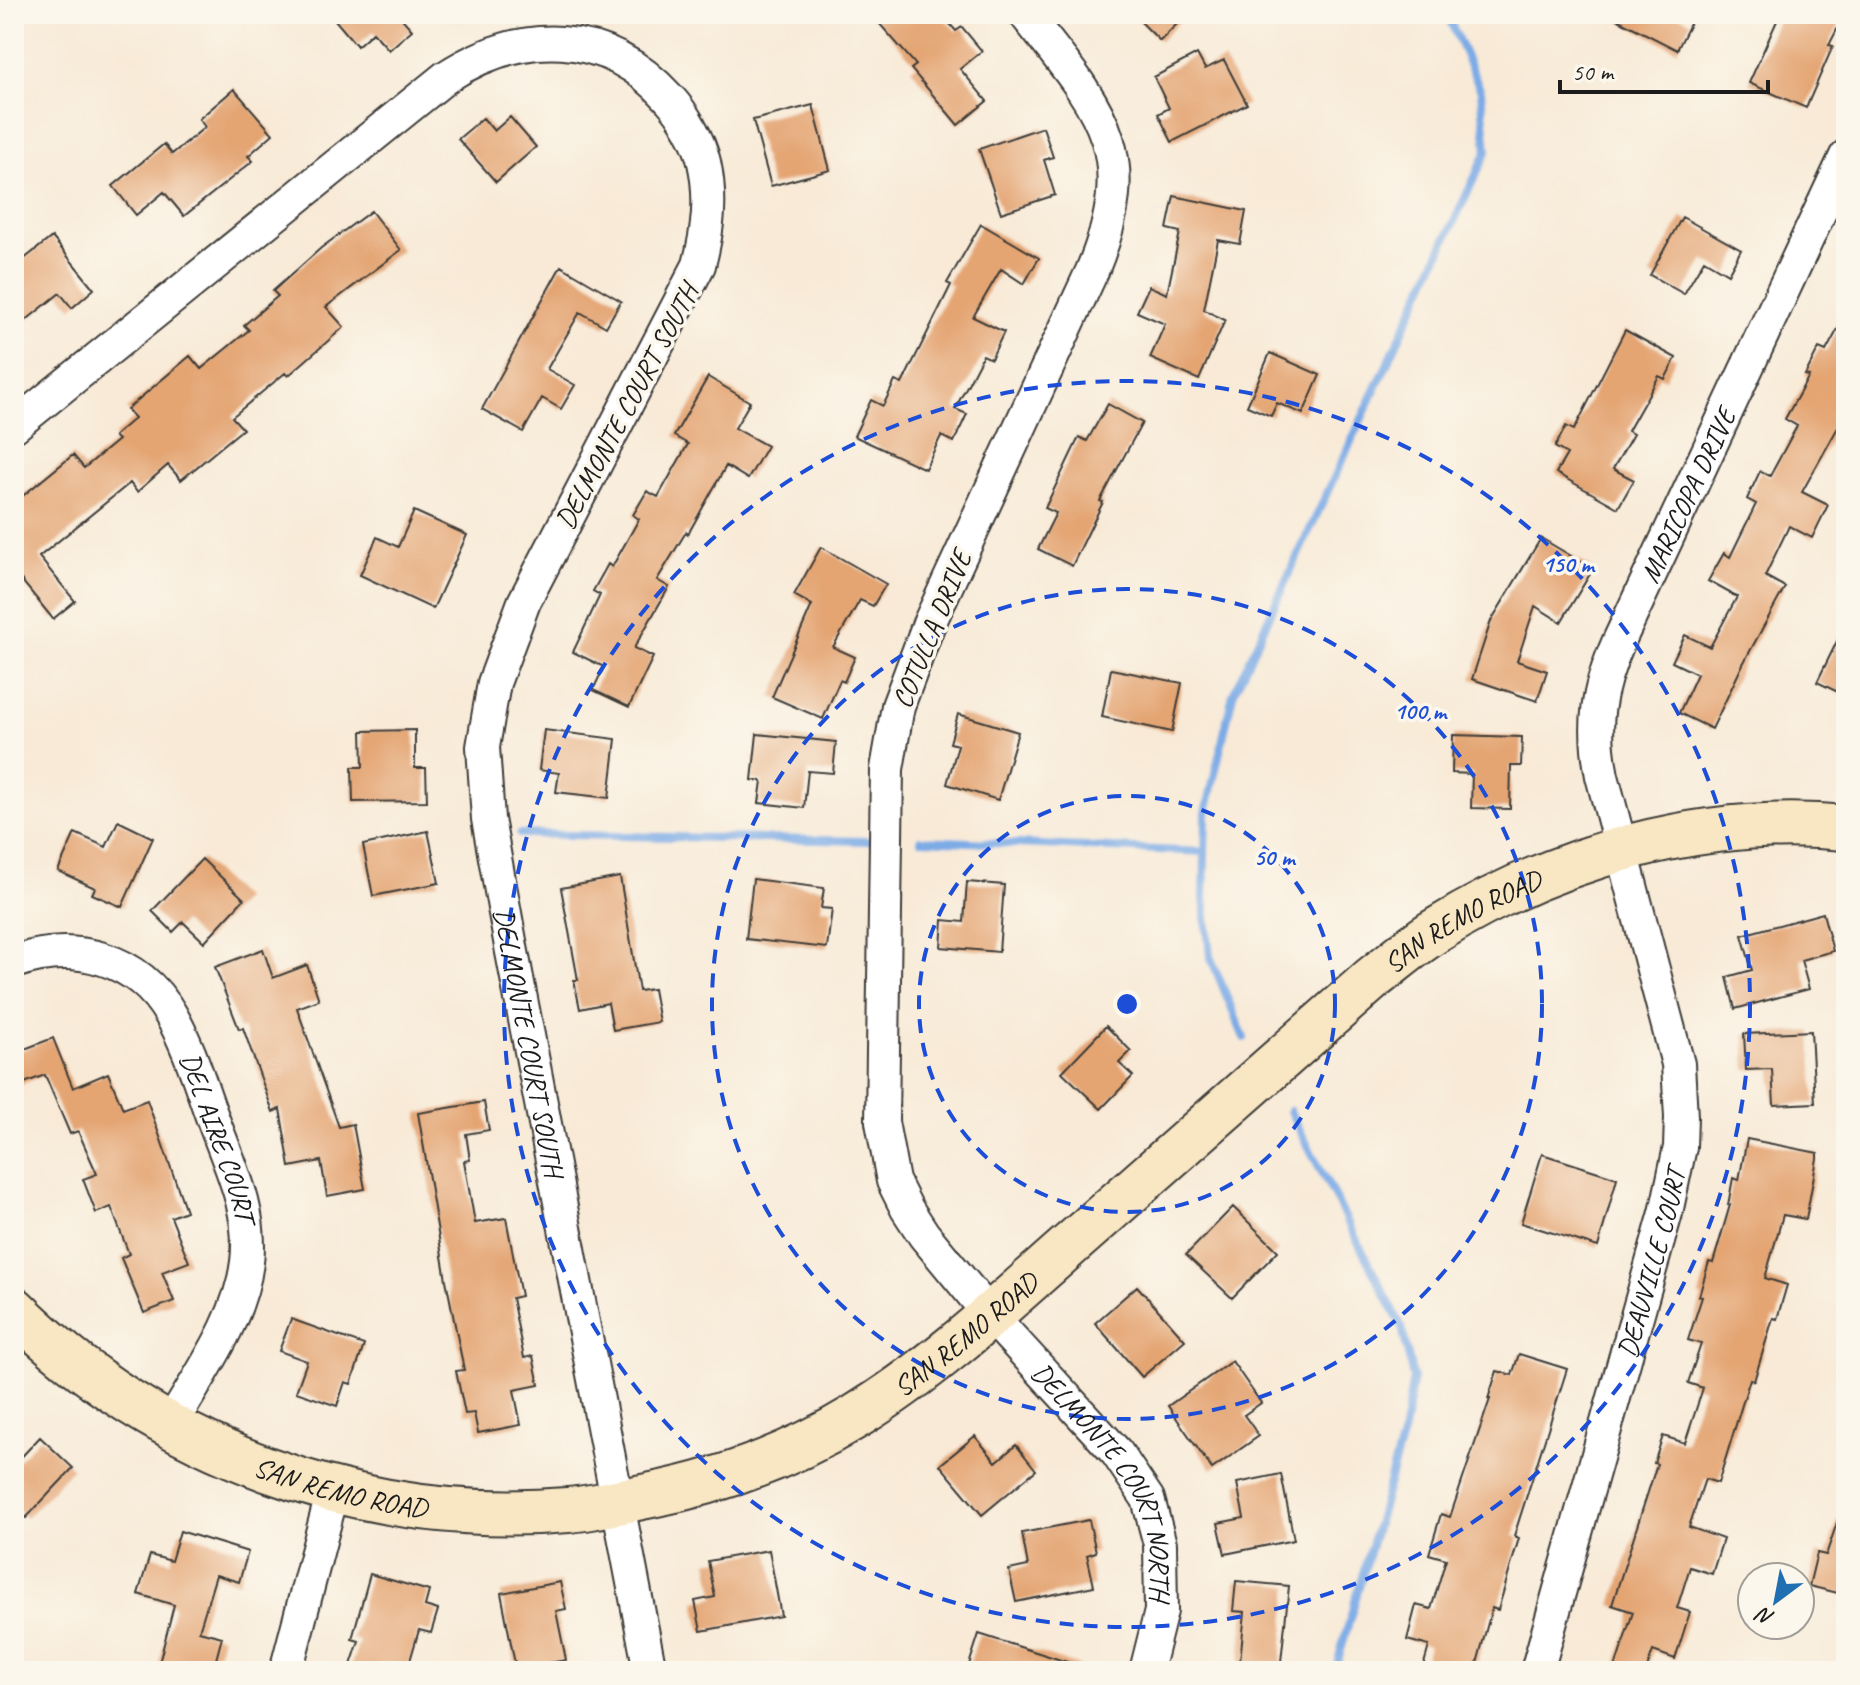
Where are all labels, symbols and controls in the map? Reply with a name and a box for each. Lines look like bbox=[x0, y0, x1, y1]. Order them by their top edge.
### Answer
scale bar bbox=[1560, 44, 1768, 94]
text: 50 m bbox=[1572, 57, 1615, 87]
street label: DELMONTE COURT SOUTH bbox=[547, 274, 708, 535]
street label: MARICOPA DRIVE bbox=[1632, 399, 1745, 588]
street label: COTULLA DRIVE bbox=[884, 542, 980, 713]
text: 150 m bbox=[1542, 549, 1596, 579]
text: 100 m bbox=[1394, 696, 1448, 726]
text: 50 m bbox=[1254, 842, 1297, 872]
street label: SAN REMO ROAD bbox=[1376, 861, 1549, 981]
street label: DELMONTE COURT SOUTH bbox=[486, 906, 572, 1184]
centre of rings bbox=[1113, 990, 1141, 1018]
street label: DEL AIRE COURT bbox=[173, 1048, 264, 1231]
street label: DEAUVILLE COURT bbox=[1609, 1159, 1694, 1361]
street label: SAN REMO ROAD bbox=[887, 1263, 1047, 1404]
street label: DELMONTE COURT NORTH bbox=[1024, 1355, 1178, 1605]
street label: SAN REMO ROAD bbox=[249, 1449, 432, 1526]
north arrow bbox=[1736, 1561, 1816, 1641]
text: N bbox=[1750, 1600, 1779, 1633]

